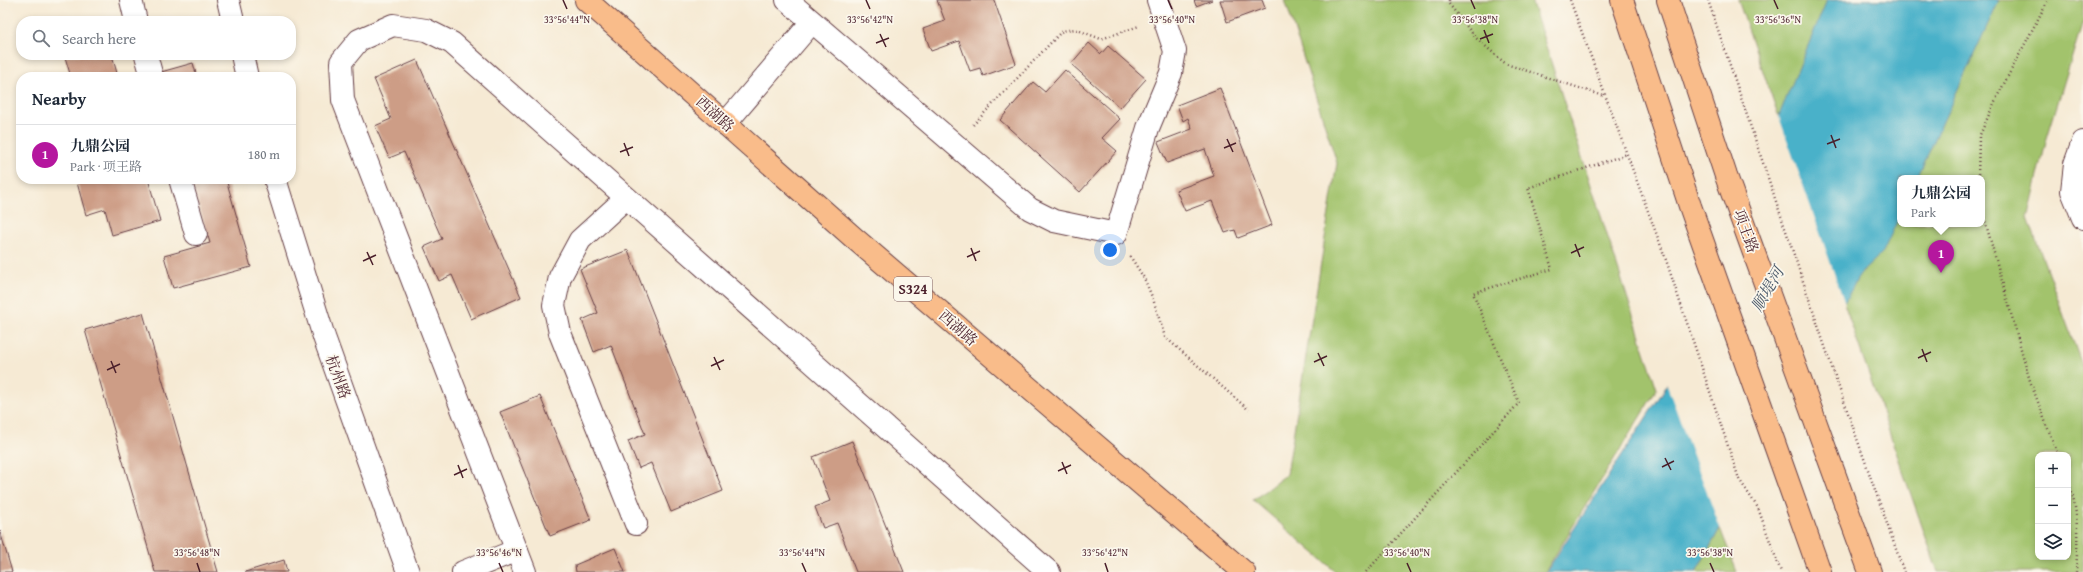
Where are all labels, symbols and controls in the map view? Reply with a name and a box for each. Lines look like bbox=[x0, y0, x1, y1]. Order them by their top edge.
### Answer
text: 33°56'44"N bbox=[544, 12, 590, 27]
text: 33°56'42"N bbox=[847, 12, 893, 27]
text: 33°56'40"N bbox=[1149, 12, 1195, 27]
text: 33°56'38"N bbox=[1452, 12, 1498, 27]
text: 33°56'36"N bbox=[1755, 12, 1801, 27]
search box bbox=[16, 16, 296, 60]
icon: search bbox=[30, 27, 52, 49]
text: Search here bbox=[62, 28, 136, 49]
text: Nearby bbox=[32, 86, 86, 111]
street label: 西湖路 bbox=[692, 91, 739, 136]
text: 九鼎公园 bbox=[70, 135, 130, 156]
text: 1 bbox=[42, 145, 48, 164]
text: 180 m bbox=[248, 145, 280, 164]
text: Park · 项王路 bbox=[70, 157, 142, 176]
popup bbox=[1897, 175, 1985, 227]
text: 九鼎公园 bbox=[1911, 182, 1971, 203]
text: Park bbox=[1911, 203, 1936, 222]
street label: 项王路 bbox=[1729, 206, 1764, 256]
your location bbox=[1100, 240, 1120, 260]
pin: 1 bbox=[1928, 240, 1954, 273]
water label: 顺堤河 bbox=[1745, 260, 1791, 316]
road number: S324 bbox=[894, 277, 932, 301]
street label: 西湖路 bbox=[934, 305, 982, 350]
street label: 杭州路 bbox=[321, 352, 356, 402]
map controls bbox=[2035, 452, 2071, 560]
button: + bbox=[2035, 452, 2071, 488]
button: − bbox=[2035, 488, 2071, 524]
button: layers bbox=[2035, 524, 2071, 560]
text: 33°56'48"N bbox=[174, 545, 220, 560]
text: 33°56'46"N bbox=[476, 545, 522, 560]
text: 33°56'44"N bbox=[779, 545, 825, 560]
text: 33°56'42"N bbox=[1082, 545, 1128, 560]
text: 33°56'40"N bbox=[1384, 545, 1430, 560]
text: 33°56'38"N bbox=[1687, 545, 1733, 560]

